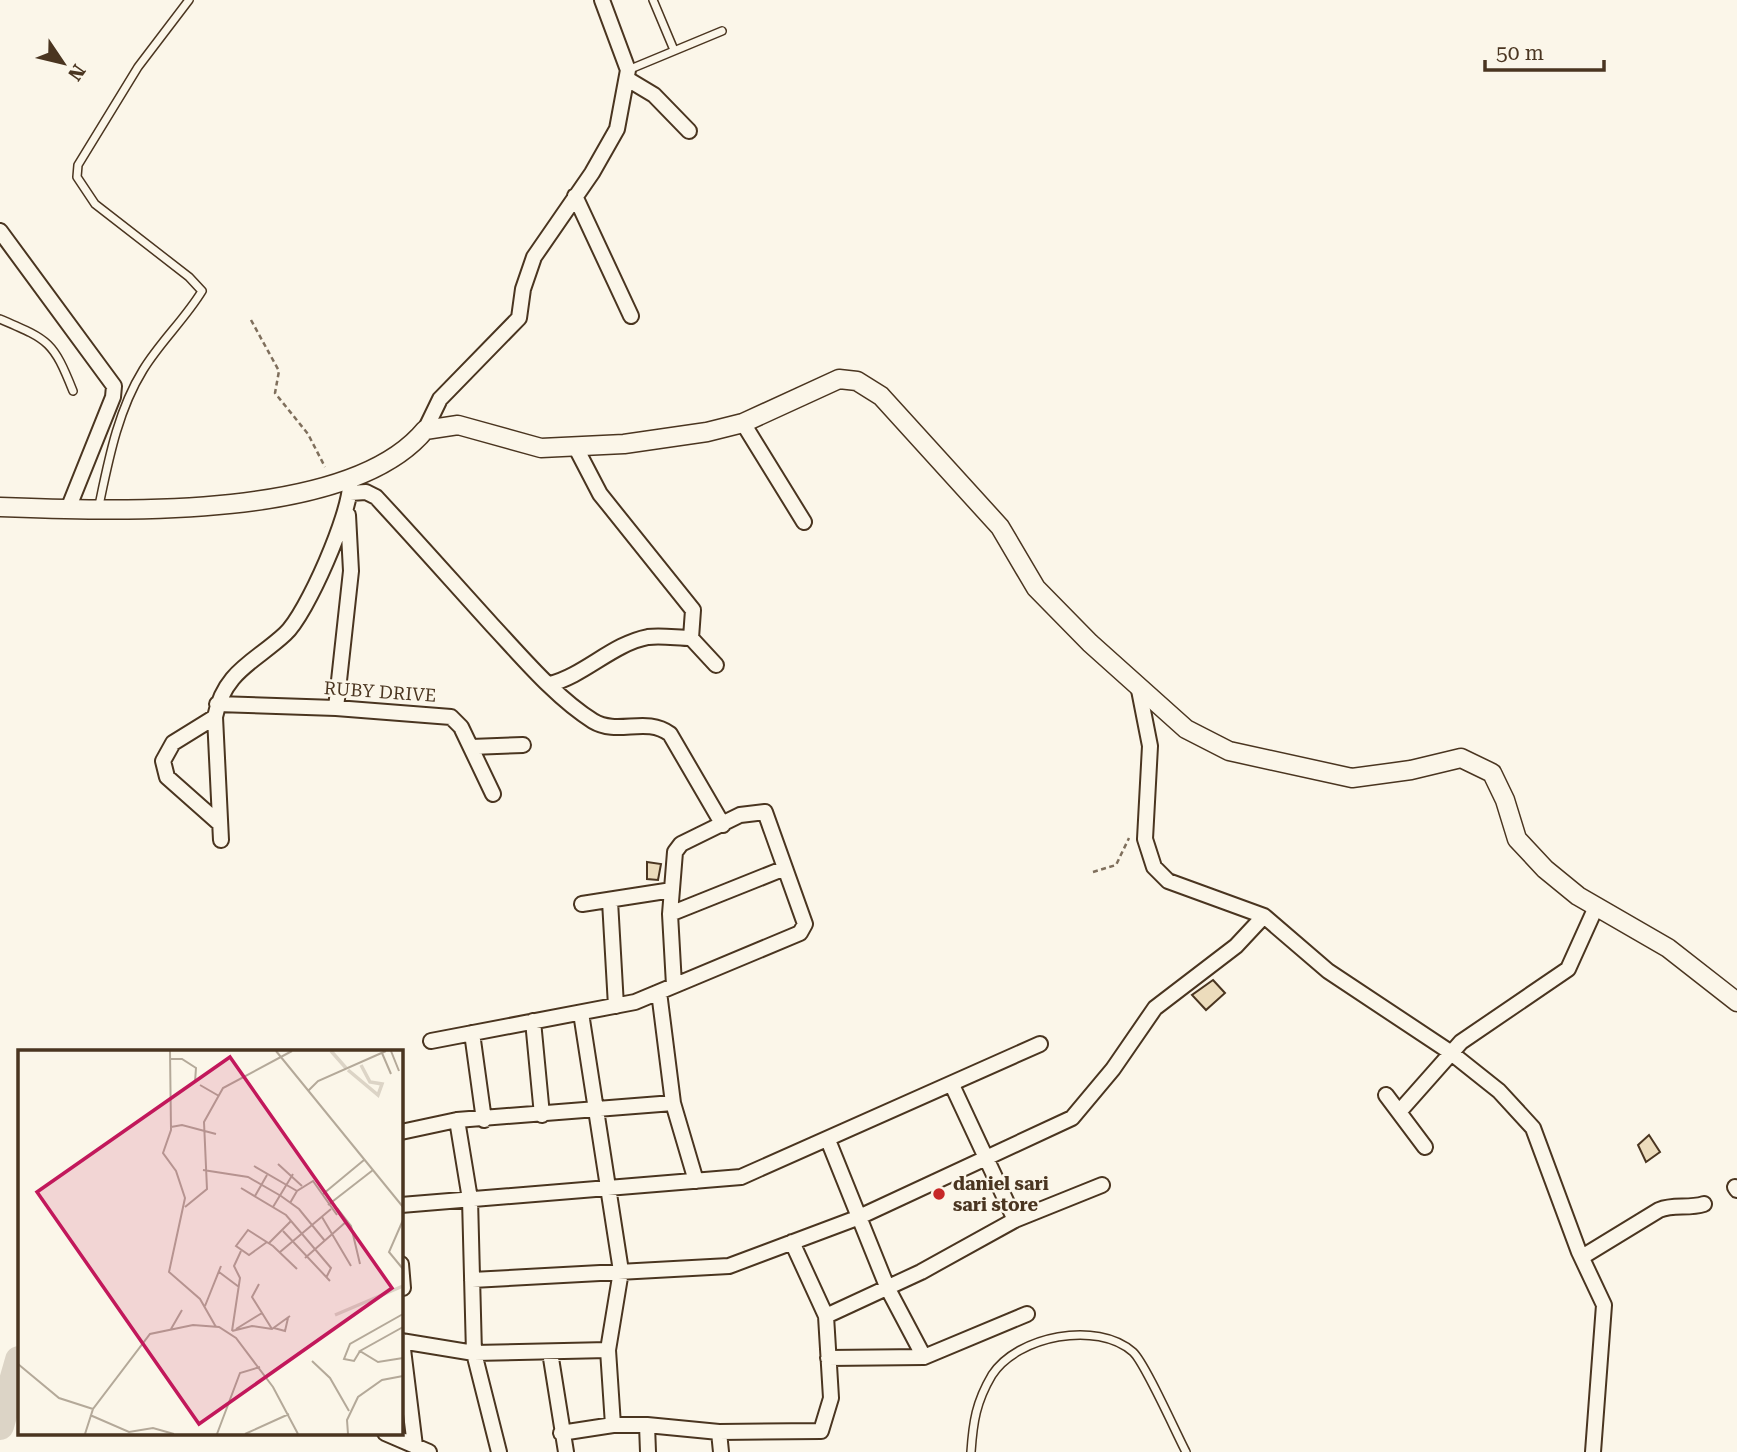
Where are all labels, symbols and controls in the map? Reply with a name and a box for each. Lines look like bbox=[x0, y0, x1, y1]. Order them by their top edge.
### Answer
north arrow bbox=[28, 28, 98, 98]
scale bar bbox=[1485, 28, 1604, 72]
text: 50 m bbox=[1496, 41, 1544, 65]
text: N bbox=[63, 60, 90, 85]
street label: RUBY DRIVE bbox=[323, 677, 437, 706]
inset map bbox=[18, 1050, 402, 1434]
place label: daniel sari sari store bbox=[953, 1173, 1049, 1215]
marker: daniel sari sari store bbox=[931, 1186, 947, 1202]

